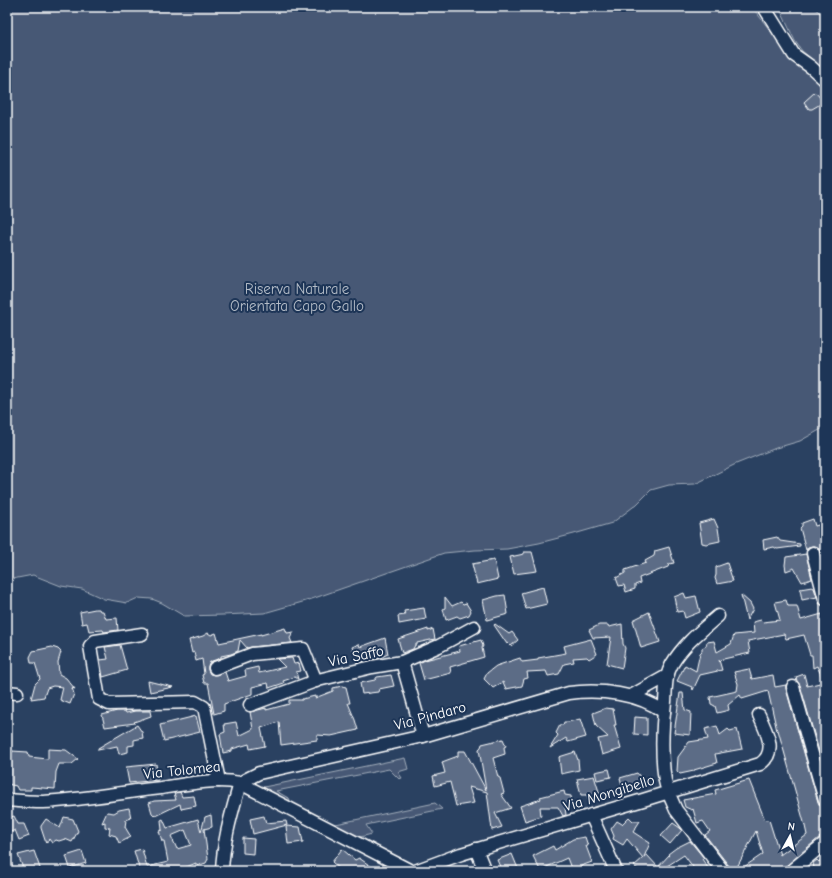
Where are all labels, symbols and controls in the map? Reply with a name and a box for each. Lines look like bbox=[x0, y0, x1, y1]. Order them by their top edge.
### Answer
park label: Riserva Naturale Orientata Capo Gallo bbox=[230, 280, 364, 315]
street label: Via Saffo bbox=[327, 641, 385, 671]
street label: Via Pindaro bbox=[392, 698, 468, 734]
street label: Via Tolomea bbox=[143, 757, 221, 783]
street label: Via Mongibello bbox=[561, 771, 657, 815]
north arrow bbox=[770, 816, 810, 856]
text: N bbox=[787, 820, 796, 834]

